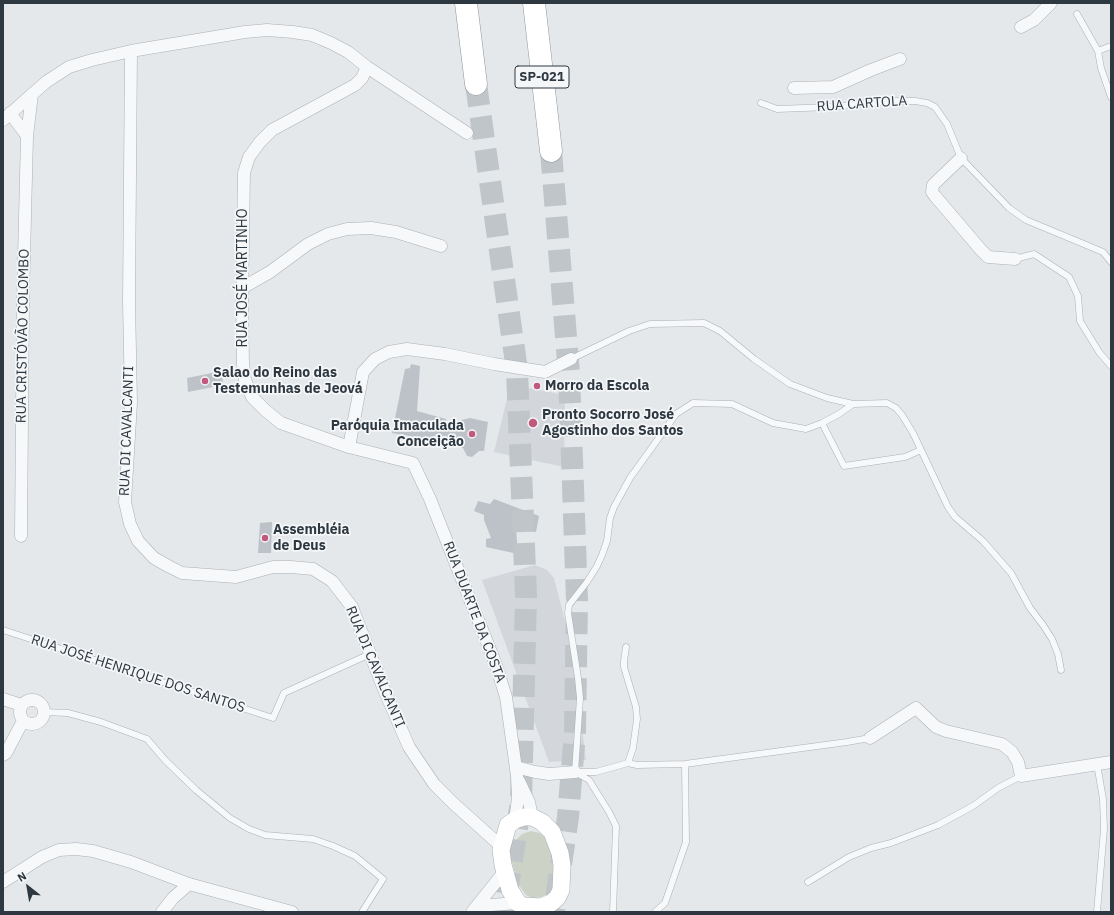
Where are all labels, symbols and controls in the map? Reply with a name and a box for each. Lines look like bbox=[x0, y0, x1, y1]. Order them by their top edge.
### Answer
road number: SP-021 bbox=[515, 66, 569, 88]
street label: RUA CARTOLA bbox=[816, 92, 908, 116]
street label: RUA JOSÉ MARTINHO bbox=[235, 208, 251, 348]
street label: RUA CRISTÓVÃO COLOMBO bbox=[13, 249, 33, 423]
place label: Salao do Reino das Testemunhas de Jeová bbox=[213, 365, 363, 398]
street label: RUA DI CAVALCANTI bbox=[116, 366, 138, 496]
marker: Salao do Reino das Testemunhas de Jeová bbox=[200, 376, 210, 386]
place label: Morro da Escola bbox=[545, 378, 649, 394]
marker: Morro da Escola bbox=[532, 381, 542, 391]
place label: Pronto Socorro José Agostinho dos Santos bbox=[542, 407, 683, 440]
marker: Pronto Socorro José Agostinho dos Santos bbox=[527, 417, 539, 429]
place label: Paróquia Imaculada Conceição bbox=[331, 418, 464, 450]
marker: Paróquia Imaculada Conceição bbox=[467, 429, 477, 439]
place label: Assembléia de Deus bbox=[273, 522, 350, 554]
marker: Assembléia de Deus bbox=[260, 533, 270, 543]
street label: RUA DUARTE DA COSTA bbox=[439, 539, 509, 685]
street label: RUA DI CAVALCANTI bbox=[342, 604, 408, 730]
street label: RUA JOSÉ HENRIQUE DOS SANTOS bbox=[29, 631, 247, 717]
north arrow bbox=[8, 867, 48, 907]
text: N bbox=[15, 869, 29, 885]

